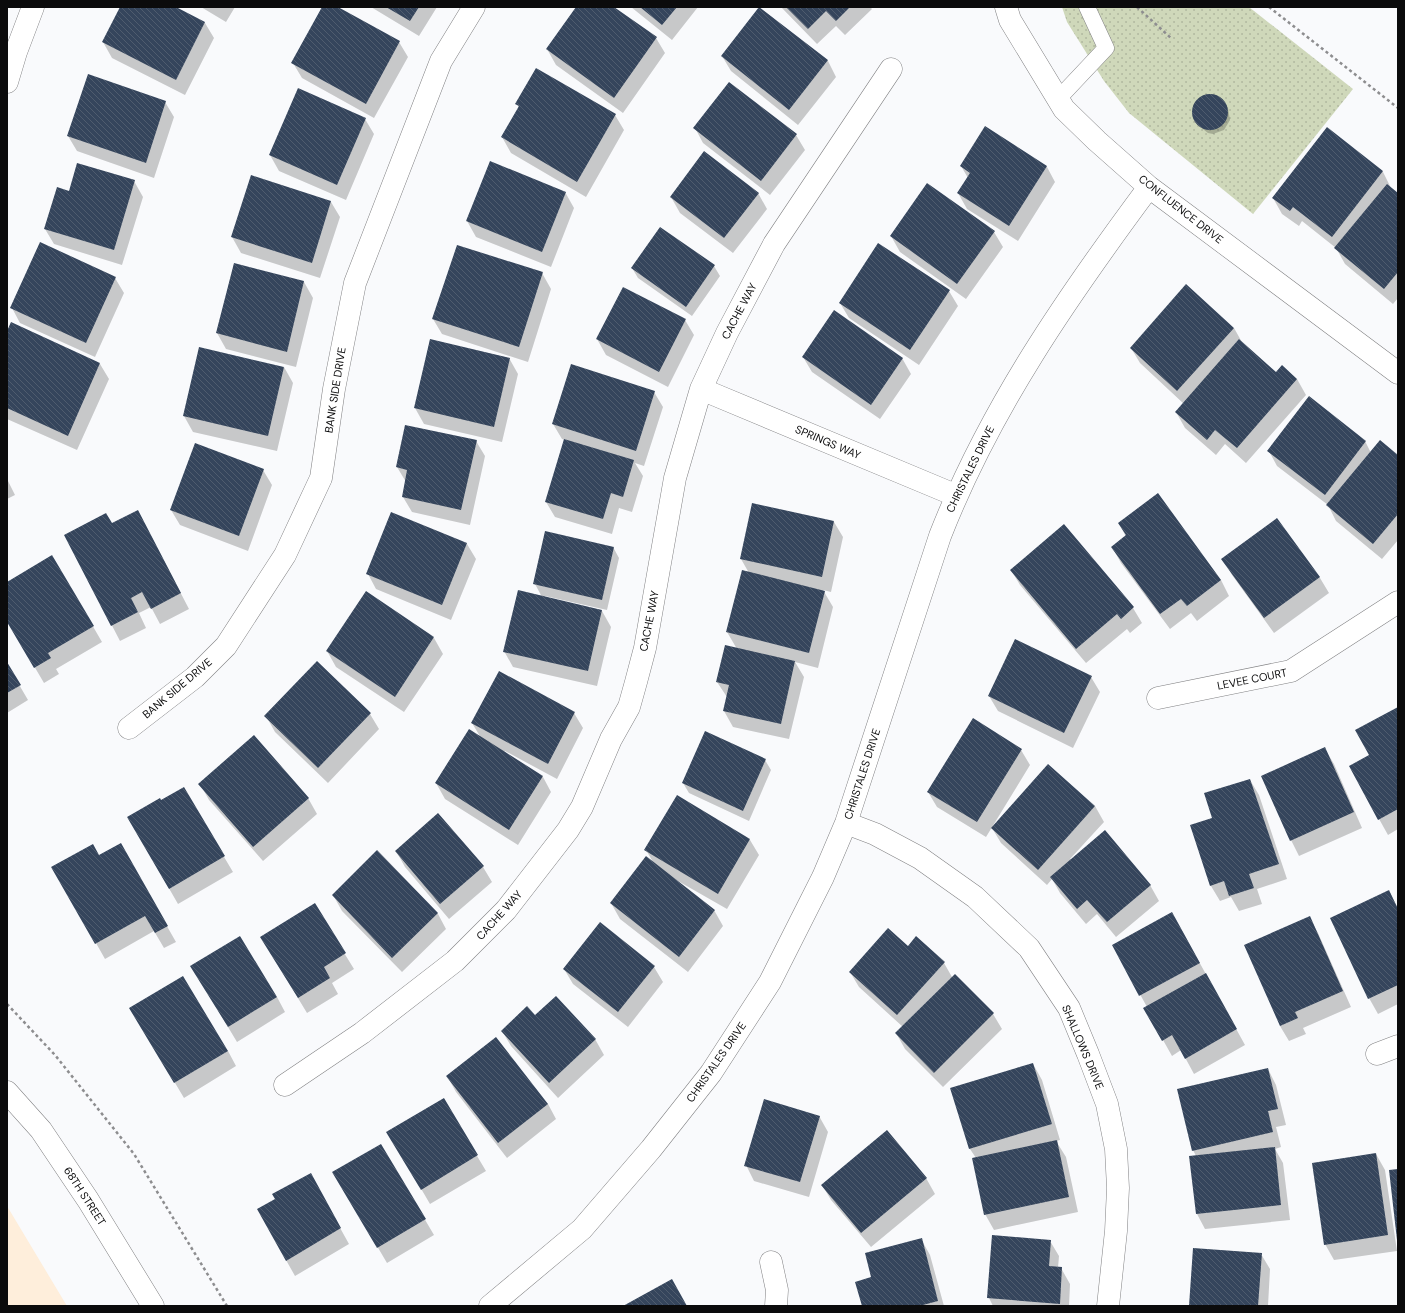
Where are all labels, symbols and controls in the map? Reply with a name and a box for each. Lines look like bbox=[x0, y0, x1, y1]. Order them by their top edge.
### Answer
street label: CONFLUENCE DRIVE bbox=[1136, 172, 1226, 246]
street label: CACHE WAY bbox=[718, 280, 760, 342]
street label: BANK SIDE DRIVE bbox=[321, 346, 349, 434]
street label: SPRINGS WAY bbox=[793, 422, 863, 462]
street label: CHRISTALES DRIVE bbox=[943, 423, 997, 515]
street label: CACHE WAY bbox=[636, 589, 662, 653]
street label: BANK SIDE DRIVE bbox=[139, 655, 215, 721]
street label: LEVEE COURT bbox=[1216, 665, 1288, 693]
street label: CHRISTALES DRIVE bbox=[841, 727, 883, 821]
street label: CACHE WAY bbox=[473, 887, 525, 943]
street label: SHALLOWS DRIVE bbox=[1059, 1003, 1107, 1091]
street label: CHRISTALES DRIVE bbox=[683, 1019, 749, 1105]
street label: 68TH STREET bbox=[61, 1164, 109, 1228]

